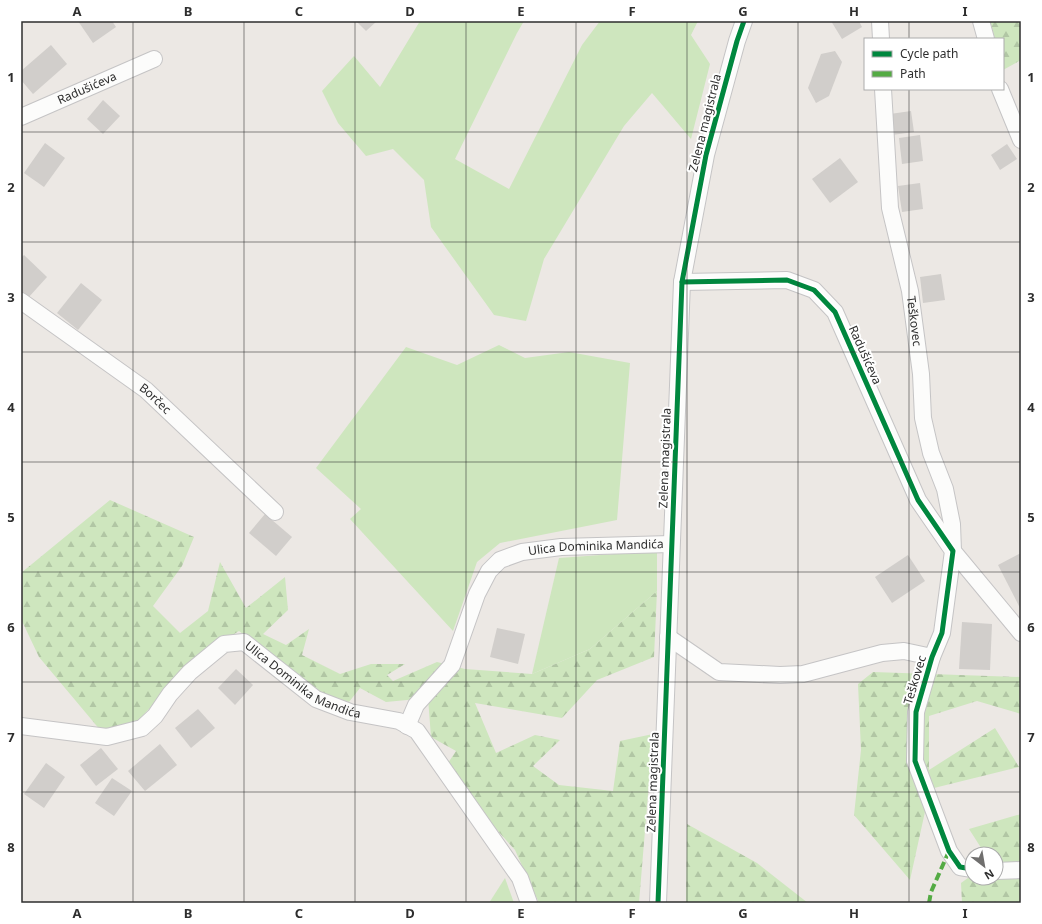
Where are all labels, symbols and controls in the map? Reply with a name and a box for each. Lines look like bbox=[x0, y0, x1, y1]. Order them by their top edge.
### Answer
text: A bbox=[73, 2, 82, 20]
text: B bbox=[184, 2, 192, 20]
text: C bbox=[295, 2, 303, 20]
text: D bbox=[405, 2, 415, 20]
text: E bbox=[517, 2, 525, 20]
text: F bbox=[628, 2, 636, 20]
text: G bbox=[738, 2, 748, 20]
text: H bbox=[849, 2, 859, 20]
text: I bbox=[962, 2, 968, 20]
legend bbox=[864, 38, 1004, 90]
text: Cycle path bbox=[900, 45, 958, 62]
text: Path bbox=[900, 65, 926, 82]
street label: Radušićeva bbox=[55, 67, 119, 108]
text: 1 bbox=[7, 68, 15, 86]
text: 1 bbox=[1027, 68, 1035, 86]
street label: Zelena magistrala bbox=[684, 72, 725, 174]
text: 2 bbox=[7, 178, 15, 196]
text: 2 bbox=[1027, 178, 1035, 196]
text: 3 bbox=[7, 288, 15, 306]
text: 3 bbox=[1027, 288, 1035, 306]
street label: Teškovec bbox=[903, 295, 926, 347]
street label: Radušićeva bbox=[845, 323, 886, 387]
street label: Borčec bbox=[136, 379, 175, 418]
text: 4 bbox=[7, 398, 15, 416]
text: 4 bbox=[1027, 398, 1035, 416]
street label: Zelena magistrala bbox=[654, 407, 675, 509]
text: 5 bbox=[7, 508, 15, 526]
text: 5 bbox=[1027, 508, 1035, 526]
street label: Ulica Dominika Mandića bbox=[527, 535, 664, 559]
text: 6 bbox=[7, 618, 15, 636]
text: 6 bbox=[1027, 618, 1035, 636]
street label: Ulica Dominika Mandića bbox=[241, 637, 362, 722]
street label: Teškovec bbox=[899, 653, 930, 706]
text: 7 bbox=[7, 728, 15, 746]
text: 7 bbox=[1027, 728, 1035, 746]
street label: Zelena magistrala bbox=[642, 731, 663, 833]
text: 8 bbox=[7, 838, 15, 856]
text: 8 bbox=[1027, 838, 1035, 856]
north arrow bbox=[964, 846, 1004, 886]
text: N bbox=[982, 866, 997, 884]
text: A bbox=[73, 904, 82, 922]
text: B bbox=[184, 904, 192, 922]
text: C bbox=[295, 904, 303, 922]
text: D bbox=[405, 904, 415, 922]
text: E bbox=[517, 904, 525, 922]
text: F bbox=[628, 904, 636, 922]
text: G bbox=[738, 904, 748, 922]
text: H bbox=[849, 904, 859, 922]
text: I bbox=[962, 904, 968, 922]

